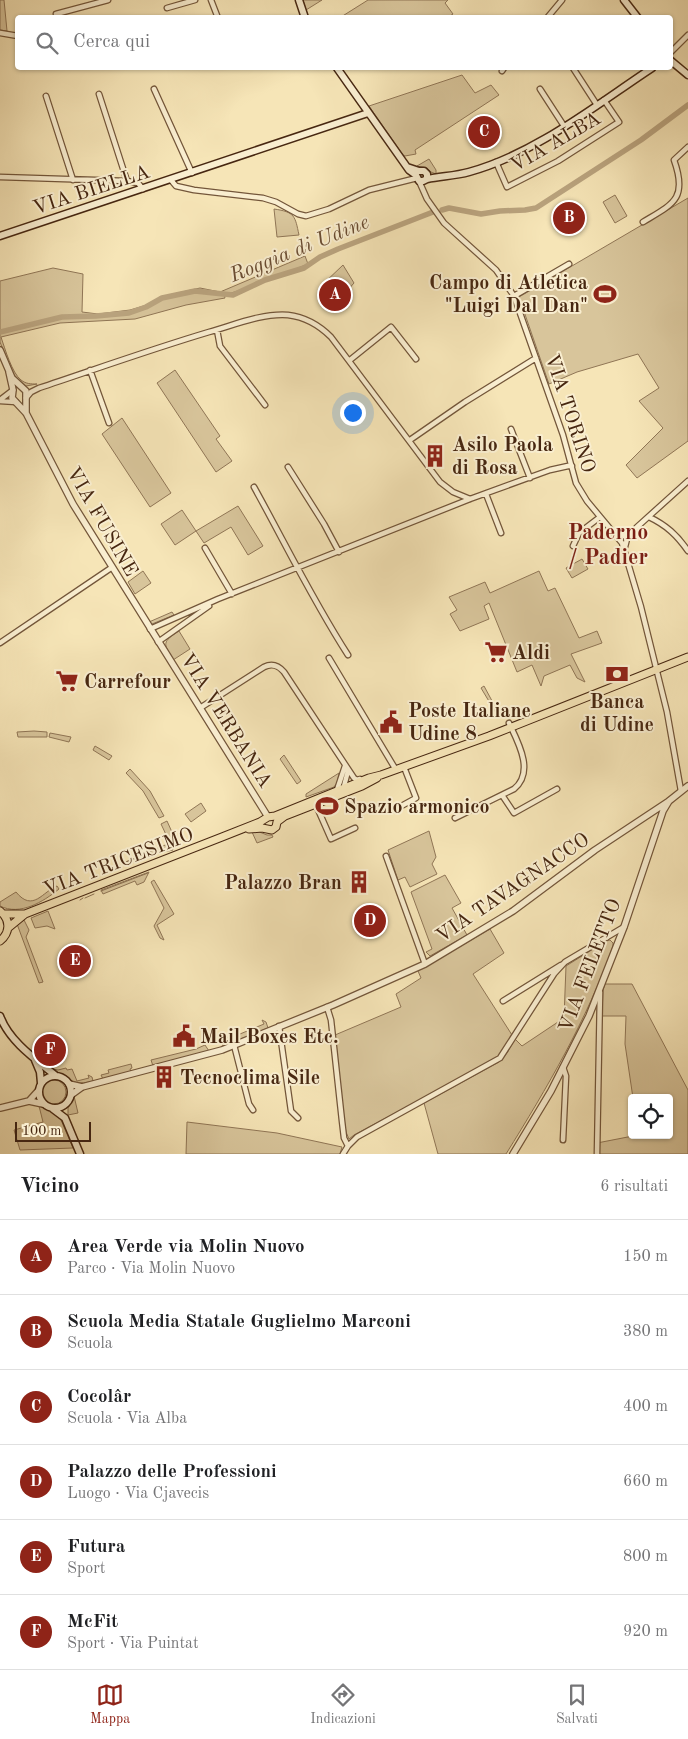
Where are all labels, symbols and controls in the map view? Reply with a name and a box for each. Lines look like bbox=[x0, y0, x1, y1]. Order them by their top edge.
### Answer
search box bbox=[15, 15, 673, 70]
icon: search bbox=[33, 29, 61, 57]
text: Cerca qui bbox=[73, 33, 150, 52]
street label: VIA ALBA bbox=[507, 109, 605, 177]
pin: C bbox=[468, 113, 500, 151]
street label: VIA BIELLA bbox=[31, 163, 153, 219]
pin: B bbox=[553, 199, 585, 237]
water label: Roggia di Udine bbox=[226, 212, 372, 287]
place label: Campo di Atletica "Luigi Dal Dan" bbox=[429, 274, 588, 317]
pin: A bbox=[319, 276, 351, 314]
sports icon: Campo di Atletica "Luigi Dal Dan" bbox=[592, 281, 618, 307]
street label: VIA TORINO bbox=[540, 352, 598, 476]
your location bbox=[340, 400, 366, 426]
place label: Asilo Paola di Rosa bbox=[452, 436, 553, 479]
building icon: Asilo Paola di Rosa bbox=[422, 443, 448, 469]
street label: VIA FUSINE bbox=[62, 464, 141, 580]
district label: Paderno / Padier bbox=[568, 522, 648, 569]
supermarket icon: Aldi bbox=[483, 639, 509, 665]
place label: Aldi bbox=[512, 644, 550, 664]
street label: VIA VERBANIA bbox=[176, 650, 275, 792]
bank icon: Banca di Udine bbox=[604, 661, 630, 687]
supermarket icon: Carrefour bbox=[54, 668, 80, 694]
place label: Carrefour bbox=[84, 673, 171, 693]
place label: Banca di Udine bbox=[580, 693, 654, 736]
place label: Poste Italiane Udine 8 bbox=[408, 702, 531, 745]
public building icon: Poste Italiane Udine 8 bbox=[378, 709, 404, 735]
sports icon: Spazio armonico bbox=[314, 793, 340, 819]
place label: Spazio armonico bbox=[344, 798, 490, 818]
street label: VIA TRICESIMO bbox=[41, 825, 196, 901]
street label: VIA TAVAGNACCO bbox=[433, 830, 593, 947]
building icon: Palazzo Bran bbox=[346, 869, 372, 895]
place label: Palazzo Bran bbox=[224, 874, 342, 894]
street label: VIA FELETTO bbox=[556, 896, 626, 1035]
pin: D bbox=[354, 902, 386, 940]
pin: E bbox=[59, 942, 91, 980]
public building icon: Mail Boxes Etc. bbox=[171, 1023, 197, 1049]
place label: Mail Boxes Etc. bbox=[200, 1028, 339, 1048]
pin: F bbox=[34, 1031, 66, 1069]
building icon: Tecnoclima Sile bbox=[151, 1064, 177, 1090]
place label: Tecnoclima Sile bbox=[180, 1069, 320, 1089]
map controls bbox=[628, 1094, 673, 1139]
button: locate bbox=[628, 1094, 673, 1139]
scale bar bbox=[15, 1119, 91, 1142]
text: 100 m bbox=[22, 1124, 61, 1138]
text: Vicino bbox=[20, 1176, 79, 1197]
text: 6 risultati bbox=[600, 1179, 668, 1195]
text: Area Verde via Molin Nuovo bbox=[67, 1238, 305, 1257]
text: A bbox=[30, 1249, 42, 1265]
text: 150 m bbox=[623, 1249, 668, 1265]
text: Parco · Via Molin Nuovo bbox=[67, 1261, 235, 1277]
text: Scuola Media Statale Guglielmo Marconi bbox=[67, 1313, 411, 1332]
text: B bbox=[30, 1324, 42, 1340]
text: 380 m bbox=[623, 1324, 668, 1340]
text: Scuola bbox=[67, 1336, 113, 1352]
text: Cocolâr bbox=[67, 1388, 131, 1407]
text: C bbox=[31, 1399, 41, 1415]
text: 400 m bbox=[623, 1399, 668, 1415]
text: Scuola · Via Alba bbox=[67, 1411, 187, 1427]
text: Palazzo delle Professioni bbox=[67, 1463, 277, 1482]
text: D bbox=[30, 1474, 42, 1490]
text: 660 m bbox=[623, 1474, 668, 1490]
text: Luogo · Via Cjavecis bbox=[67, 1486, 209, 1502]
text: Futura bbox=[67, 1538, 125, 1557]
text: E bbox=[30, 1549, 42, 1565]
text: 800 m bbox=[623, 1549, 668, 1565]
text: Sport bbox=[67, 1561, 105, 1577]
text: McFit bbox=[67, 1613, 118, 1632]
text: F bbox=[31, 1624, 41, 1640]
text: 920 m bbox=[623, 1624, 668, 1640]
text: Sport · Via Puintat bbox=[67, 1636, 199, 1652]
tab: Mappa bbox=[90, 1681, 130, 1728]
tab: Indicazioni bbox=[310, 1681, 376, 1728]
tab: Salvati bbox=[556, 1681, 598, 1728]

